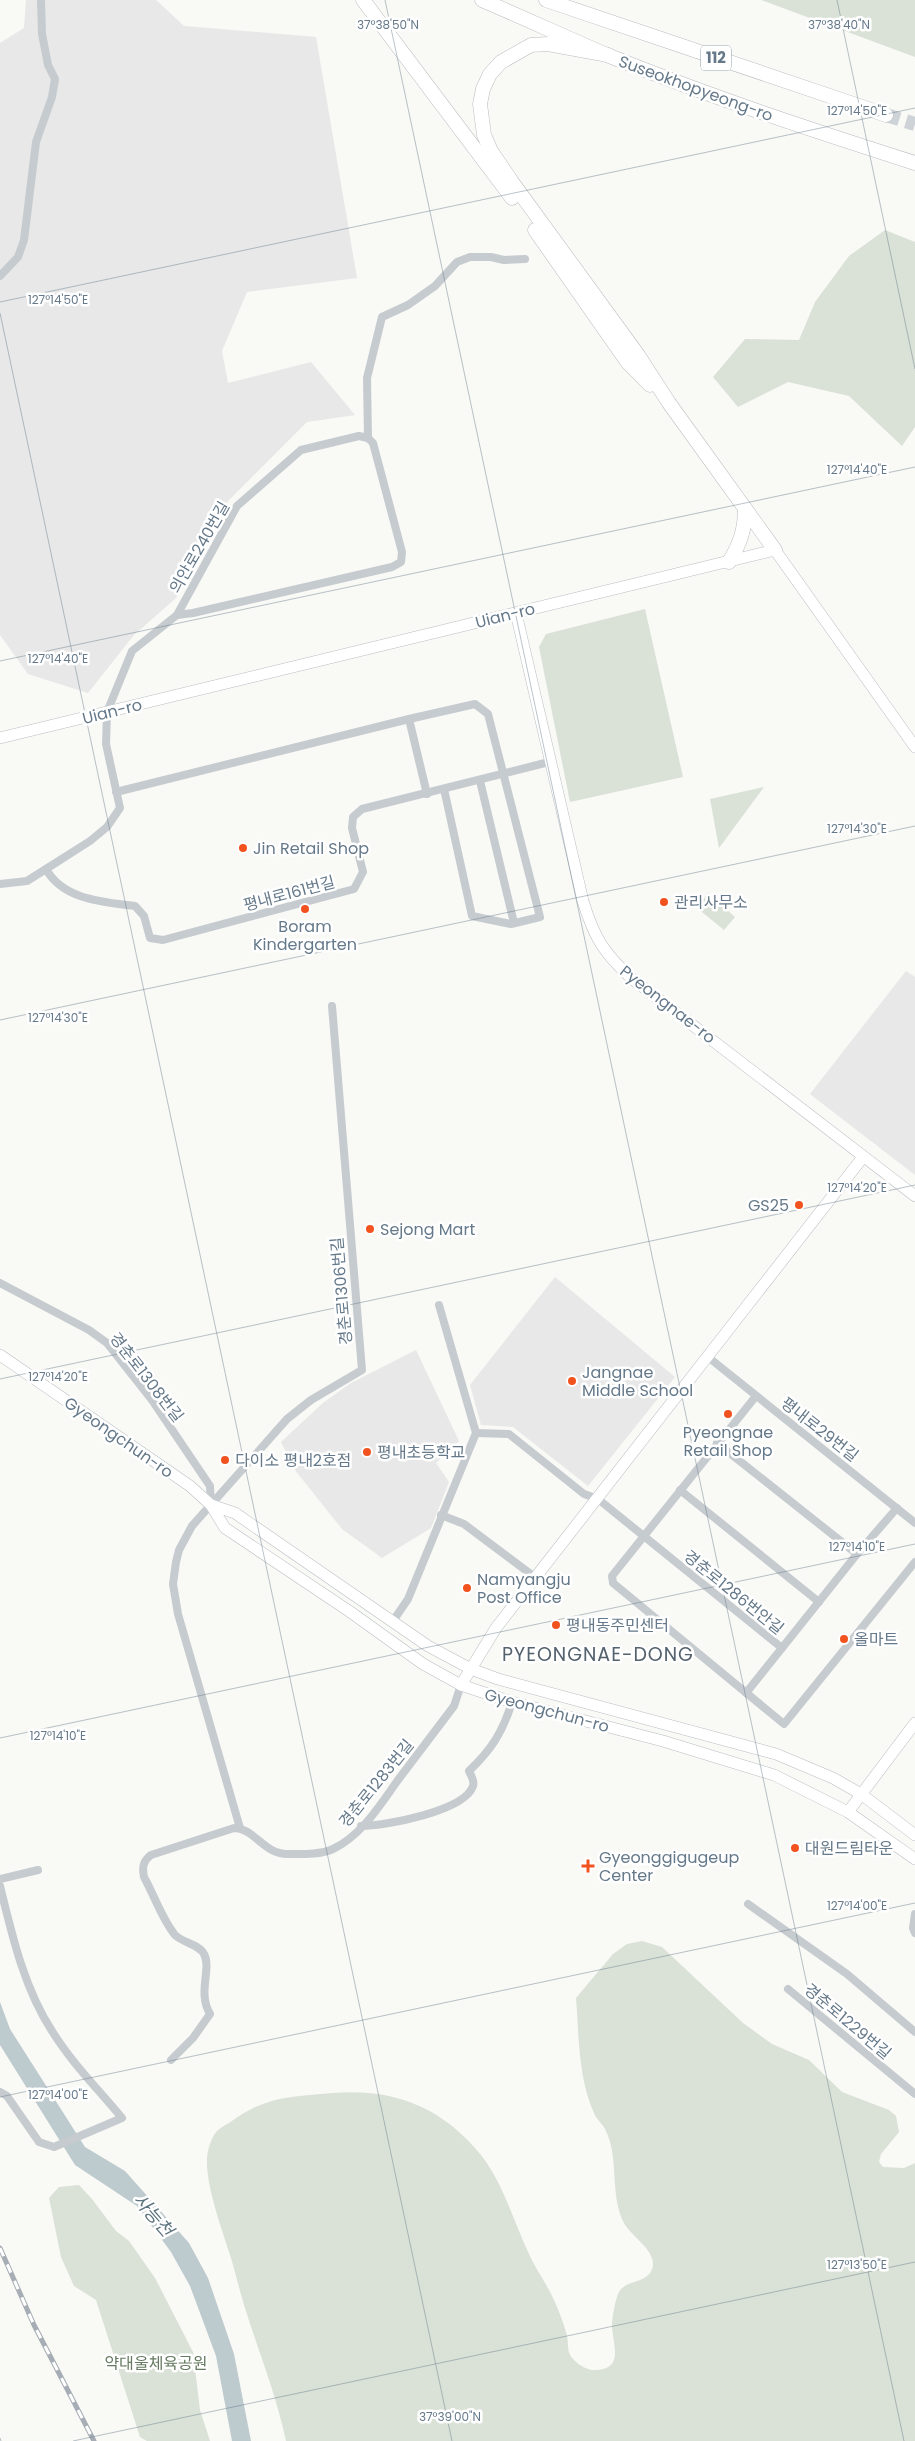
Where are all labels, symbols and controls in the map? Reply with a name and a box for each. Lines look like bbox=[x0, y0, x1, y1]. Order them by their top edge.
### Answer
text: 37°38'50"N bbox=[357, 16, 419, 33]
text: 37°38'40"N bbox=[808, 16, 870, 33]
road number: 112 bbox=[701, 46, 731, 70]
street label: Suseokhopyeong-ro bbox=[615, 50, 776, 127]
text: 127°14'50"E bbox=[827, 102, 887, 119]
text: 127°14'50"E bbox=[28, 291, 88, 308]
text: 127°14'40"E bbox=[827, 461, 887, 478]
street label: 의안로240번길 bbox=[164, 497, 235, 598]
street label: Uian-ro bbox=[473, 597, 537, 634]
text: 127°14'40"E bbox=[28, 650, 88, 667]
street label: Uian-ro bbox=[80, 693, 144, 730]
text: 127°14'30"E bbox=[827, 820, 887, 837]
place label: Jin Retail Shop bbox=[253, 837, 369, 860]
marker: Jin Retail Shop bbox=[237, 842, 249, 854]
street label: 평내로161번길 bbox=[241, 870, 338, 917]
place label: 관리사무소 bbox=[674, 891, 748, 914]
marker: 관리사무소 bbox=[658, 896, 670, 908]
marker: Boram Kindergarten bbox=[299, 903, 311, 915]
place label: Boram Kindergarten bbox=[253, 915, 357, 956]
street label: Pyeongnae-ro bbox=[615, 960, 720, 1049]
text: 127°14'30"E bbox=[28, 1009, 88, 1026]
text: 127°14'20"E bbox=[827, 1179, 887, 1196]
place label: GS25 bbox=[748, 1194, 789, 1217]
marker: GS25 bbox=[793, 1199, 805, 1211]
place label: Sejong Mart bbox=[380, 1218, 475, 1241]
marker: Sejong Mart bbox=[364, 1223, 376, 1235]
street label: 경춘로1306번길 bbox=[325, 1236, 358, 1346]
street label: 경춘로1308번길 bbox=[104, 1328, 189, 1427]
place label: Jangnae Middle School bbox=[582, 1361, 693, 1402]
text: 127°14'20"E bbox=[28, 1368, 88, 1385]
marker: Jangnae Middle School bbox=[566, 1375, 578, 1387]
street label: Gyeongchun-ro bbox=[60, 1391, 178, 1484]
street label: 평내로29번길 bbox=[776, 1392, 863, 1467]
marker: Pyeongnae Retail Shop bbox=[722, 1408, 734, 1420]
place label: Pyeongnae Retail Shop bbox=[683, 1421, 773, 1462]
place label: 평내초등학교 bbox=[377, 1441, 465, 1464]
marker: 평내초등학교 bbox=[361, 1446, 373, 1458]
place label: 다이소 평내2호점 bbox=[235, 1449, 352, 1472]
marker: 다이소 평내2호점 bbox=[219, 1454, 231, 1466]
text: 127°14'10"E bbox=[829, 1538, 885, 1555]
street label: 경춘로1286번안길 bbox=[679, 1545, 789, 1640]
place label: Namyangju Post Office bbox=[477, 1568, 571, 1609]
marker: Namyangju Post Office bbox=[461, 1582, 473, 1594]
place label: 평내동주민센터 bbox=[566, 1614, 669, 1637]
marker: 평내동주민센터 bbox=[550, 1619, 562, 1631]
place label: 올마트 bbox=[854, 1628, 898, 1651]
marker: 올마트 bbox=[838, 1633, 850, 1645]
district label: PYEONGNAE-DONG bbox=[502, 1641, 694, 1668]
street label: Gyeongchun-ro bbox=[482, 1683, 612, 1738]
text: 127°14'10"E bbox=[30, 1727, 86, 1744]
street label: 경춘로1283번길 bbox=[334, 1734, 419, 1832]
place label: 대원드림타운 bbox=[805, 1837, 893, 1860]
marker: 대원드림타운 bbox=[789, 1842, 801, 1854]
place label: Gyeonggigugeup Center bbox=[599, 1846, 739, 1887]
marker: Gyeonggigugeup Center bbox=[581, 1859, 595, 1873]
text: 127°14'00"E bbox=[827, 1897, 887, 1914]
street label: 경춘로1229번길 bbox=[799, 1978, 896, 2065]
text: 127°14'00"E bbox=[28, 2086, 88, 2103]
water label: 사능천 bbox=[128, 2188, 181, 2243]
text: 127°13'50"E bbox=[827, 2256, 887, 2273]
park label: 약대울체육공원 bbox=[104, 2352, 208, 2375]
text: 37°39'00"N bbox=[419, 2408, 481, 2425]

